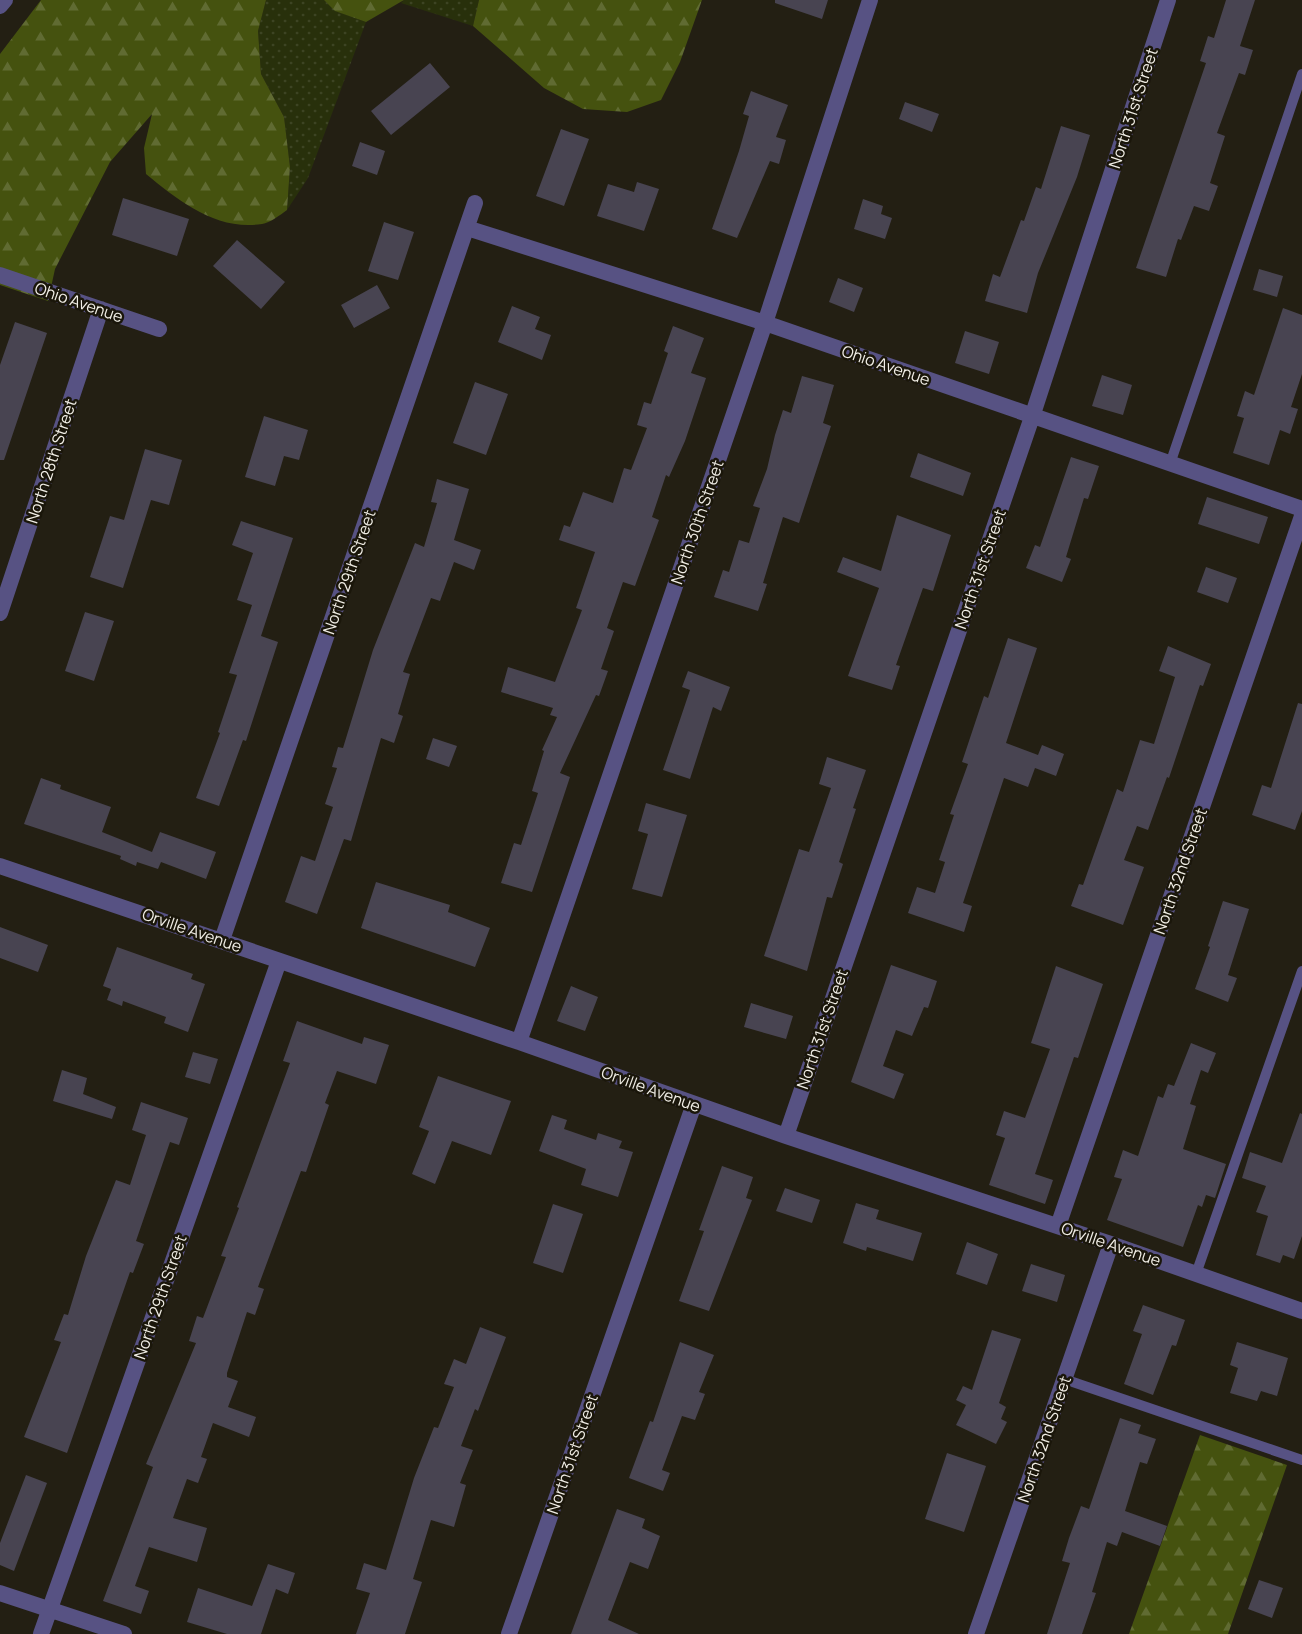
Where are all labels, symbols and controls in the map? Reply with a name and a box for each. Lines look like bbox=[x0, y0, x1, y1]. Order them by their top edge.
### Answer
street label: North 31st Street bbox=[1103, 45, 1163, 171]
street label: Ohio Avenue bbox=[32, 277, 126, 327]
street label: Ohio Avenue bbox=[839, 340, 933, 390]
street label: North 28th Street bbox=[20, 396, 82, 526]
street label: North 30th Street bbox=[665, 457, 729, 587]
street label: North 31st Street bbox=[949, 506, 1011, 632]
street label: North 29th Street bbox=[317, 507, 381, 637]
street label: North 32nd Street bbox=[1148, 805, 1212, 937]
street label: Orville Avenue bbox=[139, 903, 245, 957]
street label: North 31st Street bbox=[791, 966, 853, 1092]
street label: Orville Avenue bbox=[598, 1061, 704, 1117]
street label: Orville Avenue bbox=[1058, 1217, 1164, 1271]
street label: North 29th Street bbox=[128, 1232, 192, 1362]
street label: North 32nd Street bbox=[1012, 1373, 1076, 1505]
street label: North 31st Street bbox=[541, 1391, 603, 1517]

